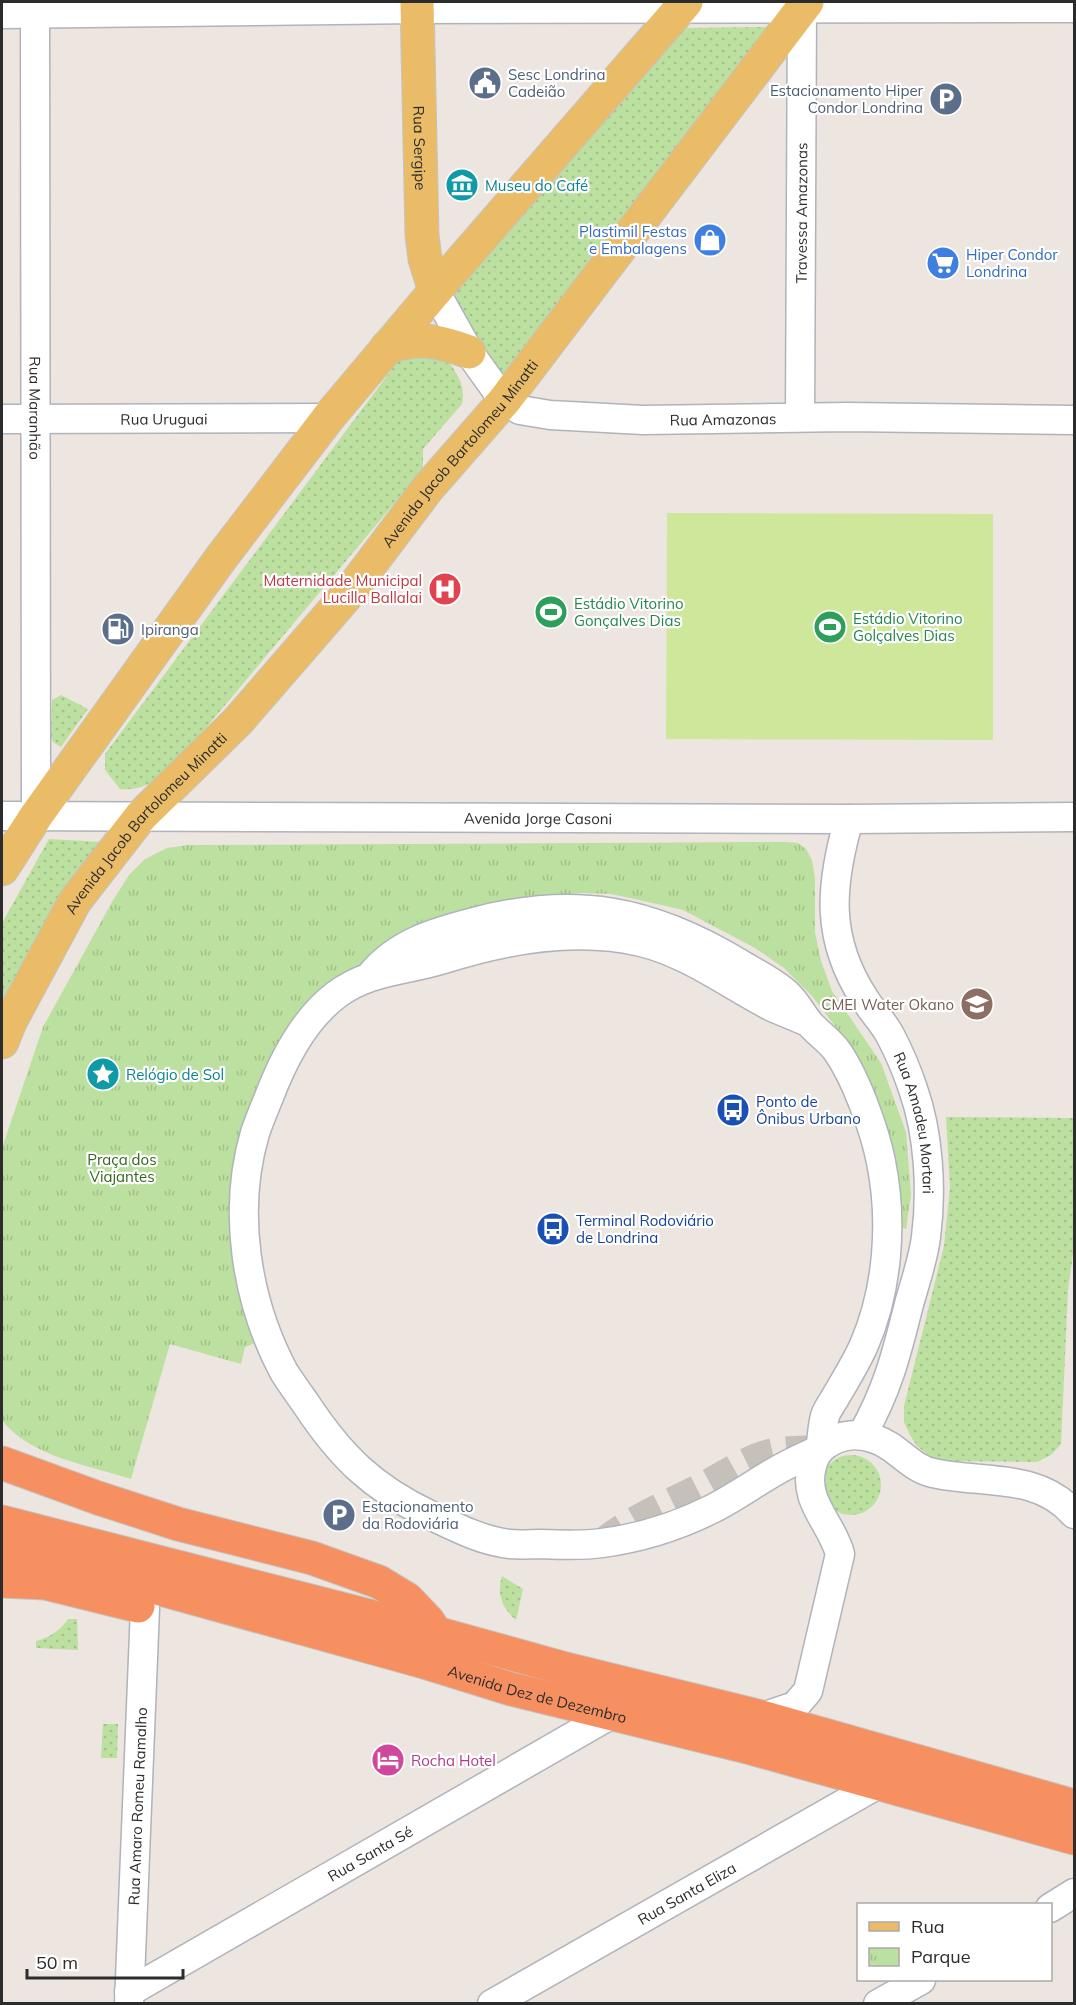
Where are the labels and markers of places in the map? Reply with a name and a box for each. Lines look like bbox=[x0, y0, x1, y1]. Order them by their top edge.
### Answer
public building icon: Sesc Londrina Cadeião bbox=[467, 65, 503, 101]
place label: Sesc Londrina Cadeião bbox=[508, 65, 606, 101]
place label: Estacionamento Hiper Condor Londrina bbox=[770, 81, 924, 117]
parking icon: Estacionamento Hiper Condor Londrina bbox=[928, 81, 964, 117]
museum icon: Museu do Café bbox=[444, 167, 480, 203]
place label: Museu do Café bbox=[485, 176, 588, 195]
place label: Plastimil Festas e Embalagens bbox=[579, 222, 687, 258]
shop icon: Plastimil Festas e Embalagens bbox=[692, 222, 728, 258]
supermarket icon: Hiper Condor Londrina bbox=[925, 245, 961, 281]
place label: Hiper Condor Londrina bbox=[966, 245, 1058, 281]
place label: Maternidade Municipal Lucilla Ballalai bbox=[263, 571, 422, 607]
hospital icon: Maternidade Municipal Lucilla Ballalai bbox=[427, 571, 463, 607]
sports icon: Estádio Vitorino Gonçalves Dias bbox=[533, 594, 569, 630]
place label: Estádio Vitorino Gonçalves Dias bbox=[574, 594, 684, 630]
sports icon: Estádio Vitorino Golçalves Dias bbox=[812, 609, 848, 645]
place label: Estádio Vitorino Golçalves Dias bbox=[853, 609, 963, 645]
fuel station icon: Ipiranga bbox=[100, 611, 136, 647]
place label: Ipiranga bbox=[141, 620, 199, 639]
school or university icon: CMEI Water Okano bbox=[959, 986, 995, 1022]
place label: CMEI Water Okano bbox=[821, 995, 954, 1014]
place icon: Relógio de Sol bbox=[85, 1056, 121, 1092]
place label: Relógio de Sol bbox=[126, 1065, 224, 1084]
bus stop icon: Ponto de Ônibus Urbano bbox=[715, 1092, 751, 1128]
place label: Ponto de Ônibus Urbano bbox=[756, 1092, 861, 1128]
bus stop icon: Terminal Rodoviário de Londrina bbox=[535, 1211, 571, 1247]
place label: Terminal Rodoviário de Londrina bbox=[576, 1211, 714, 1247]
parking icon: Estacionamento da Rodoviária bbox=[321, 1497, 357, 1533]
place label: Estacionamento da Rodoviária bbox=[362, 1497, 474, 1533]
hotel icon: Rocha Hotel bbox=[370, 1742, 406, 1778]
place label: Rocha Hotel bbox=[411, 1751, 496, 1770]

